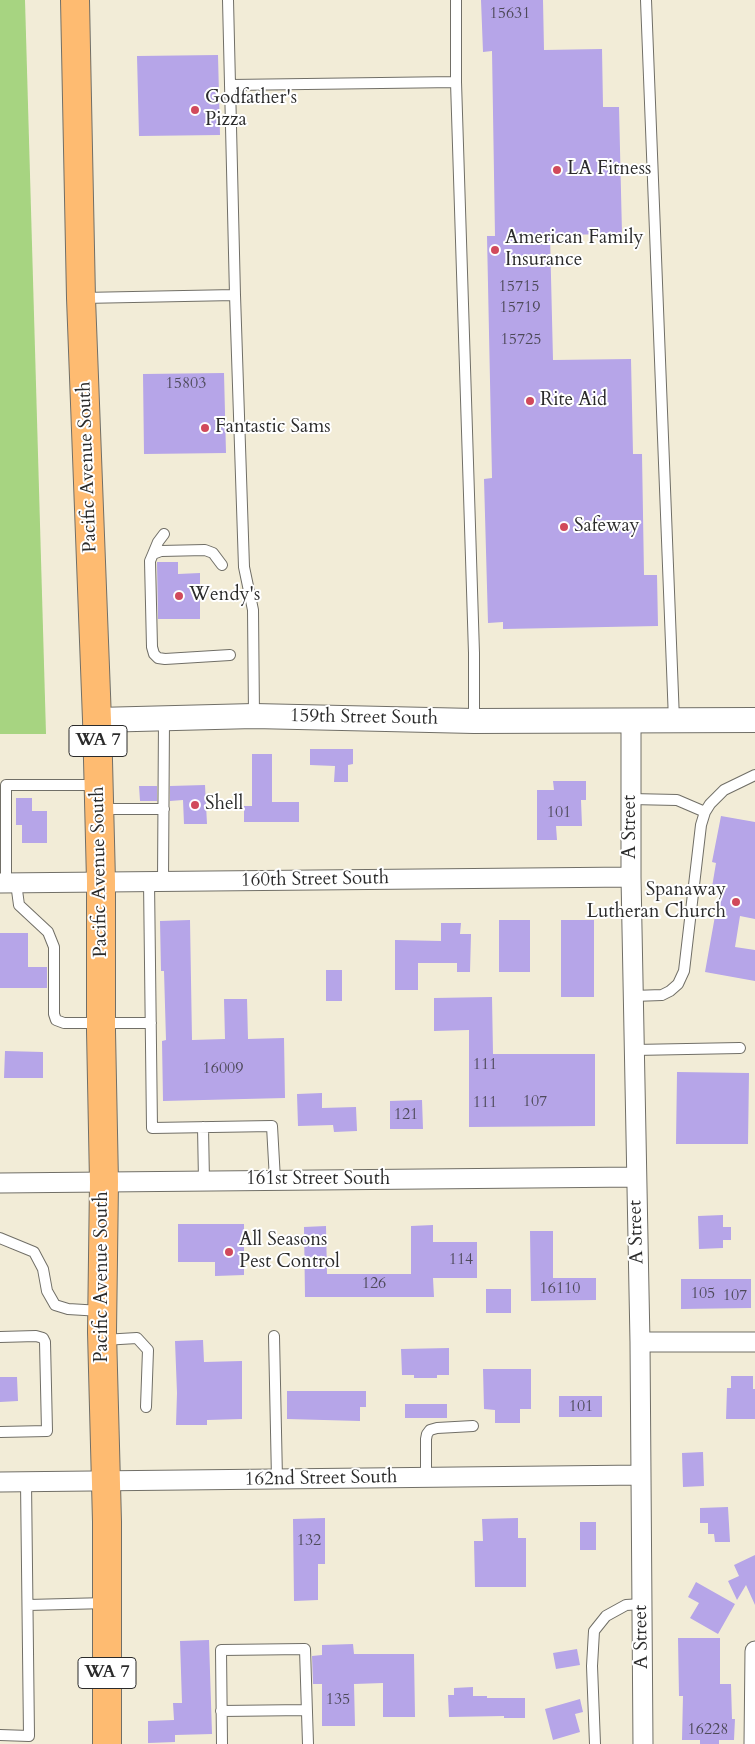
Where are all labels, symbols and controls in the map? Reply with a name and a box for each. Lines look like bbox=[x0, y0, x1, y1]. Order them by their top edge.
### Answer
house number: 15631 bbox=[490, 4, 530, 24]
place label: Godfather's Pizza bbox=[205, 88, 297, 132]
marker: Godfather's Pizza bbox=[189, 104, 201, 116]
place label: LA Fitness bbox=[567, 159, 651, 181]
marker: LA Fitness bbox=[551, 164, 563, 176]
place label: American Family Insurance bbox=[505, 228, 644, 272]
marker: American Family Insurance bbox=[489, 244, 501, 256]
house number: 15715 bbox=[499, 277, 539, 297]
house number: 15719 bbox=[500, 298, 540, 318]
house number: 15725 bbox=[501, 330, 541, 350]
house number: 15803 bbox=[166, 374, 206, 394]
street label: Pacific Avenue South bbox=[74, 381, 102, 553]
place label: Rite Aid bbox=[540, 390, 607, 412]
marker: Rite Aid bbox=[524, 395, 536, 407]
place label: Fantastic Sams bbox=[215, 417, 331, 439]
marker: Fantastic Sams bbox=[199, 422, 211, 434]
place label: Safeway bbox=[574, 516, 640, 538]
marker: Safeway bbox=[558, 521, 570, 533]
place label: Wendy's bbox=[189, 585, 260, 607]
marker: Wendy's bbox=[173, 590, 185, 602]
street label: 159th Street South bbox=[290, 705, 438, 731]
road number: WA 7 bbox=[69, 726, 127, 756]
street label: Pacific Avenue South bbox=[87, 786, 113, 958]
place label: Shell bbox=[205, 794, 243, 816]
street label: A Street bbox=[620, 795, 642, 859]
marker: Shell bbox=[189, 799, 201, 811]
house number: 101 bbox=[547, 803, 571, 823]
street label: 160th Street South bbox=[241, 867, 389, 893]
place label: Spanaway Lutheran Church bbox=[587, 880, 726, 924]
marker: Spanaway Lutheran Church bbox=[730, 896, 742, 908]
house number: 111 bbox=[473, 1055, 497, 1075]
house number: 16009 bbox=[203, 1059, 243, 1079]
house number: 107 bbox=[523, 1092, 547, 1112]
house number: 111 bbox=[473, 1093, 497, 1113]
house number: 121 bbox=[394, 1105, 418, 1125]
street label: 161st Street South bbox=[246, 1169, 390, 1191]
street label: Pacific Avenue South bbox=[92, 1191, 114, 1363]
street label: A Street bbox=[624, 1199, 650, 1265]
place label: All Seasons Pest Control bbox=[239, 1230, 340, 1274]
marker: All Seasons Pest Control bbox=[223, 1246, 235, 1258]
house number: 114 bbox=[449, 1250, 473, 1270]
house number: 126 bbox=[362, 1274, 386, 1294]
house number: 16110 bbox=[540, 1279, 580, 1299]
house number: 105 bbox=[691, 1284, 715, 1304]
house number: 107 bbox=[723, 1286, 747, 1306]
house number: 101 bbox=[569, 1397, 593, 1417]
street label: 162nd Street South bbox=[244, 1466, 398, 1492]
house number: 132 bbox=[297, 1531, 321, 1551]
street label: A Street bbox=[630, 1605, 654, 1669]
road number: WA 7 bbox=[78, 1658, 136, 1689]
house number: 135 bbox=[326, 1690, 350, 1710]
house number: 16228 bbox=[688, 1720, 728, 1740]

